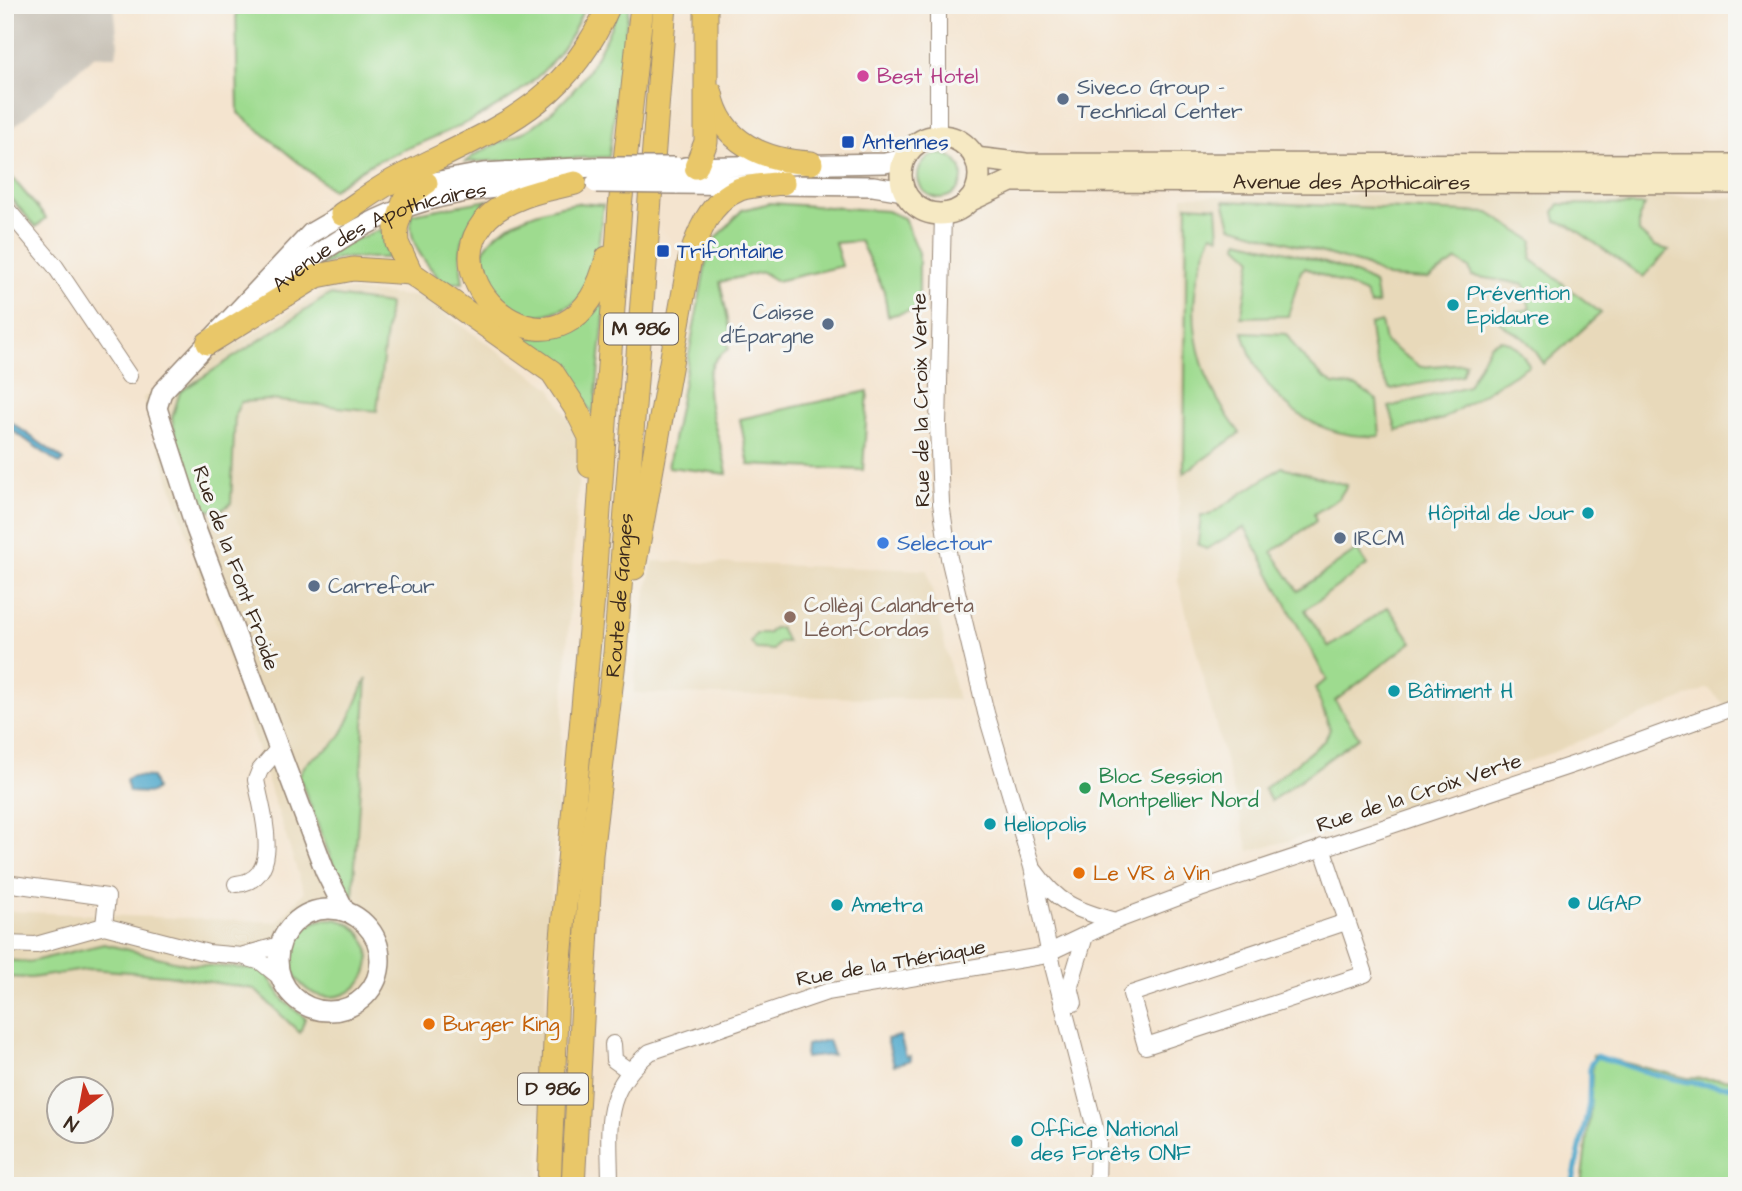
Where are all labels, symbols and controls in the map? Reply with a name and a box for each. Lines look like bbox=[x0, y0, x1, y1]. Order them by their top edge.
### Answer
place label: Best Hotel bbox=[877, 62, 978, 91]
marker: Best Hotel bbox=[855, 68, 871, 84]
place label: Siveco Group - Technical Center bbox=[1077, 73, 1243, 126]
marker: Siveco Group - Technical Center bbox=[1055, 91, 1071, 107]
place label: Antennes bbox=[862, 128, 949, 157]
marker: Antennes bbox=[840, 134, 856, 150]
street label: Avenue des Apothicaires bbox=[1233, 167, 1470, 197]
street label: Avenue des Apothicaires bbox=[266, 175, 489, 299]
place label: Trifontaine bbox=[677, 237, 784, 266]
marker: Trifontaine bbox=[655, 243, 671, 259]
place label: Prévention Epidaure bbox=[1467, 279, 1570, 333]
street label: Rue de la Croix Verte bbox=[905, 293, 937, 507]
marker: Prévention Epidaure bbox=[1445, 297, 1461, 313]
place label: Caisse d'Épargne bbox=[721, 298, 814, 353]
road number: M 986 bbox=[604, 314, 678, 344]
marker: Caisse d'Épargne bbox=[820, 316, 836, 332]
street label: Rue de la Font Froide bbox=[186, 462, 286, 674]
place label: Hôpital de Jour bbox=[1428, 499, 1574, 529]
marker: Hôpital de Jour bbox=[1580, 505, 1596, 521]
street label: Route de Ganges bbox=[598, 512, 641, 679]
place label: IRCM bbox=[1354, 524, 1404, 553]
place label: Selectour bbox=[897, 529, 993, 558]
marker: IRCM bbox=[1332, 530, 1348, 546]
marker: Selectour bbox=[875, 535, 891, 551]
place label: Carrefour bbox=[328, 572, 435, 601]
marker: Carrefour bbox=[306, 578, 322, 594]
place label: Collègi Calandreta Léon-Cordas bbox=[804, 591, 974, 644]
marker: Collègi Calandreta Léon-Cordas bbox=[782, 609, 798, 625]
place label: Bâtiment H bbox=[1408, 677, 1513, 706]
marker: Bâtiment H bbox=[1386, 683, 1402, 699]
street label: Rue de la Croix Verte bbox=[1313, 746, 1525, 840]
place label: Bloc Session Montpellier Nord bbox=[1099, 762, 1259, 816]
marker: Bloc Session Montpellier Nord bbox=[1077, 780, 1093, 796]
place label: Heliopolis bbox=[1004, 810, 1087, 840]
marker: Heliopolis bbox=[982, 816, 998, 832]
place label: Le VR à Vin bbox=[1093, 859, 1210, 888]
marker: Le VR à Vin bbox=[1071, 865, 1087, 881]
place label: UGAP bbox=[1588, 889, 1642, 918]
place label: Ametra bbox=[851, 891, 923, 920]
marker: UGAP bbox=[1566, 895, 1582, 911]
marker: Ametra bbox=[829, 897, 845, 913]
street label: Rue de la Thériaque bbox=[794, 932, 988, 994]
place label: Burger King bbox=[443, 1010, 560, 1041]
marker: Burger King bbox=[421, 1016, 437, 1032]
road number: D 986 bbox=[518, 1074, 588, 1105]
north arrow bbox=[46, 1076, 116, 1146]
text: N bbox=[60, 1108, 84, 1138]
place label: Office National des Forêts ONF bbox=[1031, 1115, 1191, 1168]
marker: Office National des Forêts ONF bbox=[1009, 1133, 1025, 1149]

